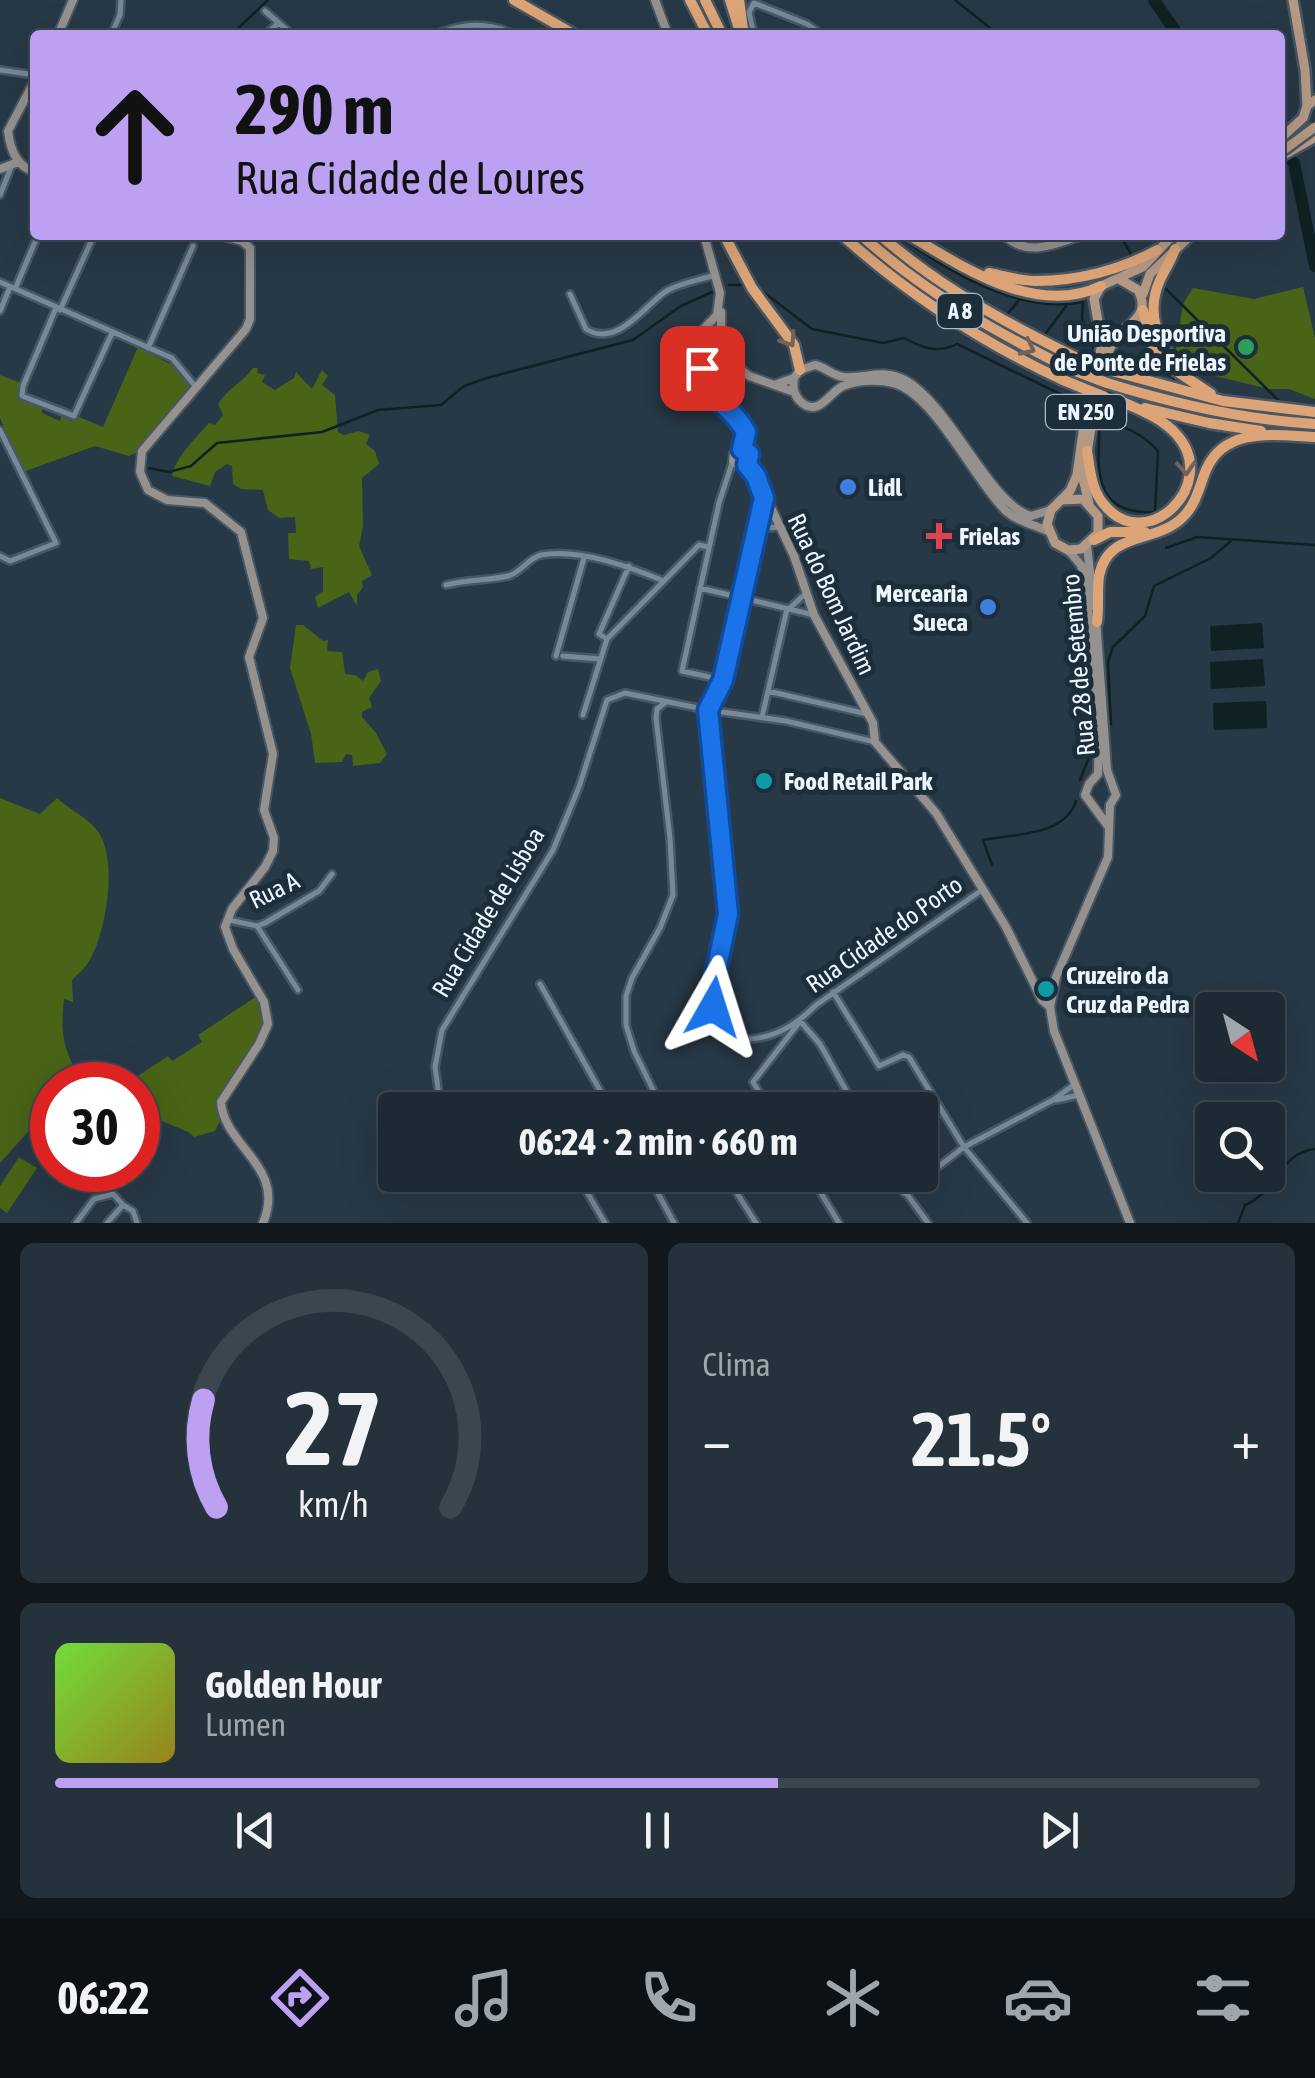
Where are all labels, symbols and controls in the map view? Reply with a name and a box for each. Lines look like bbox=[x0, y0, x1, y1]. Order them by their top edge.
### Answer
text: 290 m bbox=[235, 69, 394, 149]
icon: ahead bbox=[70, 70, 200, 200]
text: Rua Cidade de Loures bbox=[235, 152, 585, 204]
road number: A 8 bbox=[938, 294, 982, 328]
place label: União Desportiva de Ponte de Frielas bbox=[1054, 319, 1226, 376]
pin bbox=[660, 326, 745, 411]
one-way arrow bbox=[776, 330, 795, 348]
one-way arrow bbox=[1018, 336, 1036, 356]
marker: União Desportiva de Ponte de Frielas bbox=[1235, 336, 1257, 358]
icon: arrive bbox=[675, 341, 730, 396]
road number: EN 250 bbox=[1046, 395, 1126, 429]
one-way arrow bbox=[1175, 460, 1196, 476]
place label: Lidl bbox=[868, 473, 902, 501]
marker: Lidl bbox=[837, 476, 859, 498]
street label: Rua do Bom Jardim bbox=[782, 509, 882, 679]
place label: Frielas bbox=[959, 522, 1020, 550]
marker: Frielas bbox=[928, 525, 950, 547]
street label: Rua 28 de Setembro bbox=[1056, 573, 1100, 757]
place label: Mercearia Sueca bbox=[876, 579, 968, 636]
marker: Mercearia Sueca bbox=[977, 596, 999, 618]
place label: Food Retail Park bbox=[784, 767, 934, 795]
marker: Food Retail Park bbox=[753, 770, 775, 792]
street label: Rua Cidade de Lisboa bbox=[426, 822, 550, 1002]
street label: Rua A bbox=[245, 866, 304, 914]
street label: Rua Cidade do Porto bbox=[801, 870, 967, 998]
position arrow bbox=[661, 955, 765, 1059]
place label: Cruzeiro da Cruz da Pedra bbox=[1066, 961, 1190, 1018]
marker: Cruzeiro da Cruz da Pedra bbox=[1035, 978, 1057, 1000]
north arrow bbox=[1195, 992, 1285, 1082]
map controls bbox=[1195, 992, 1285, 1192]
speed limit sign: 30 bbox=[30, 1062, 160, 1192]
button: search bbox=[1195, 1102, 1285, 1192]
text: 06:24 · 2 min · 660 m bbox=[518, 1120, 798, 1163]
text: Clima bbox=[703, 1346, 771, 1383]
text: 27 bbox=[285, 1368, 383, 1487]
text: 21.5° bbox=[911, 1396, 1051, 1482]
text: − bbox=[703, 1408, 731, 1471]
text: + bbox=[1231, 1408, 1260, 1471]
text: km/h bbox=[298, 1484, 369, 1525]
text: Golden Hour bbox=[205, 1663, 381, 1706]
text: Lumen bbox=[205, 1706, 286, 1743]
icon: previous bbox=[228, 1803, 283, 1858]
icon: pause bbox=[630, 1803, 685, 1858]
icon: next bbox=[1032, 1803, 1087, 1858]
icon: directions bbox=[265, 1963, 335, 2033]
icon: music bbox=[449, 1963, 519, 2033]
icon: phone bbox=[634, 1963, 704, 2033]
icon: climate bbox=[818, 1963, 888, 2033]
icon: car bbox=[1003, 1963, 1073, 2033]
icon: filters bbox=[1188, 1963, 1258, 2033]
text: 06:22 bbox=[57, 1972, 150, 2024]

